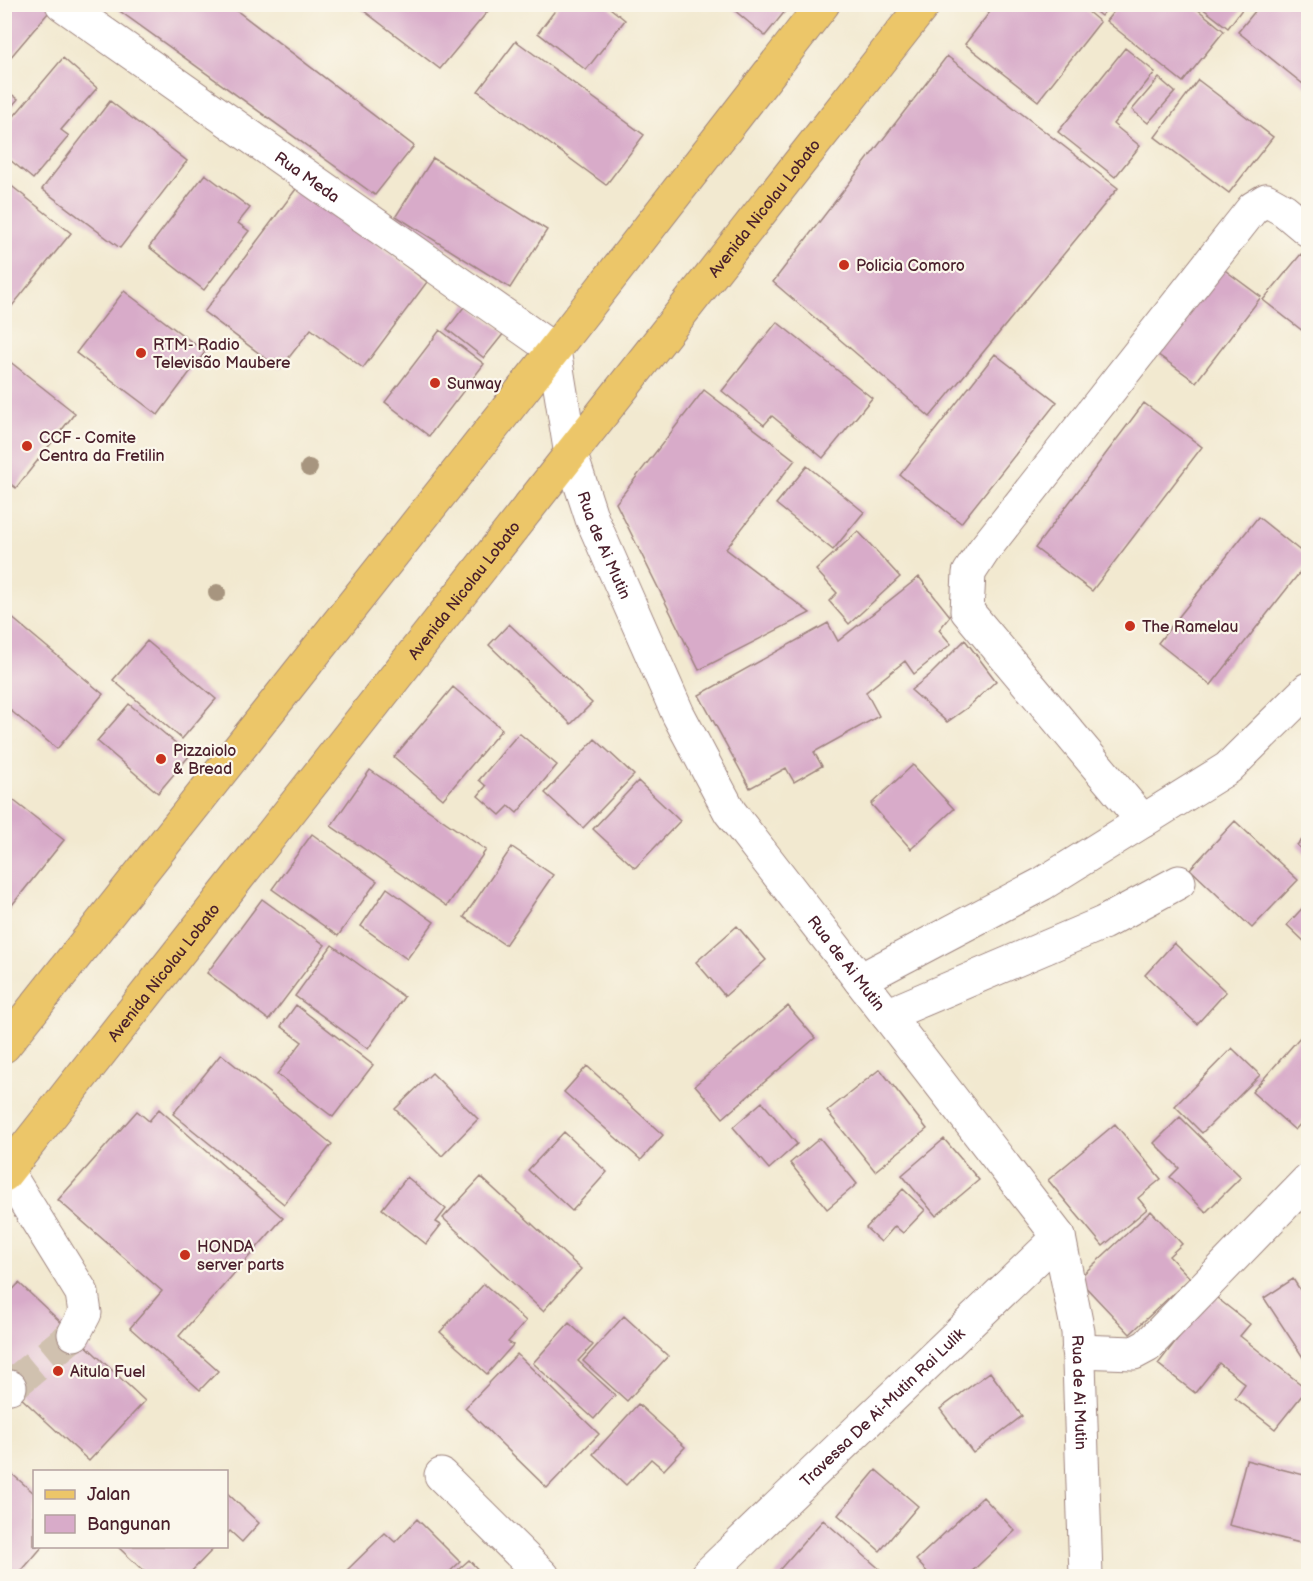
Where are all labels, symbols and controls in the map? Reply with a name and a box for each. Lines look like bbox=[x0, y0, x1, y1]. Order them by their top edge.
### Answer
street label: Avenida Nicolau Lobato bbox=[705, 136, 825, 282]
street label: Rua Meda bbox=[270, 148, 343, 207]
place label: Policia Comoro bbox=[856, 257, 965, 276]
marker: Policia Comoro bbox=[837, 258, 851, 272]
place label: RTM- Radio Televisão Maubere bbox=[153, 336, 291, 373]
marker: RTM- Radio Televisão Maubere bbox=[134, 346, 148, 360]
place label: Sunway bbox=[447, 375, 502, 394]
marker: Sunway bbox=[428, 376, 442, 390]
place label: CCF - Comite Centra da Fretilin bbox=[39, 429, 165, 466]
marker: CCF - Comite Centra da Fretilin bbox=[20, 439, 34, 453]
street label: Rua de Ai Mutin bbox=[573, 489, 634, 602]
street label: Avenida Nicolau Lobato bbox=[405, 518, 525, 664]
place label: The Ramelau bbox=[1142, 618, 1238, 637]
marker: The Ramelau bbox=[1123, 619, 1137, 633]
place label: Pizzaiolo & Bread bbox=[173, 742, 236, 779]
marker: Pizzaiolo & Bread bbox=[154, 752, 168, 766]
street label: Avenida Nicolau Lobato bbox=[104, 900, 225, 1046]
street label: Rua de Ai Mutin bbox=[803, 912, 888, 1015]
place label: HONDA server parts bbox=[197, 1238, 284, 1275]
marker: HONDA server parts bbox=[178, 1248, 192, 1262]
street label: Travessa De Ai-Mutin Rai Lulik bbox=[797, 1325, 969, 1491]
street label: Rua de Ai Mutin bbox=[1067, 1335, 1090, 1450]
place label: Aitula Fuel bbox=[70, 1363, 145, 1382]
marker: Aitula Fuel bbox=[51, 1364, 65, 1378]
legend bbox=[33, 1470, 228, 1548]
text: Jalan bbox=[87, 1484, 130, 1505]
text: Bangunan bbox=[87, 1514, 171, 1535]

